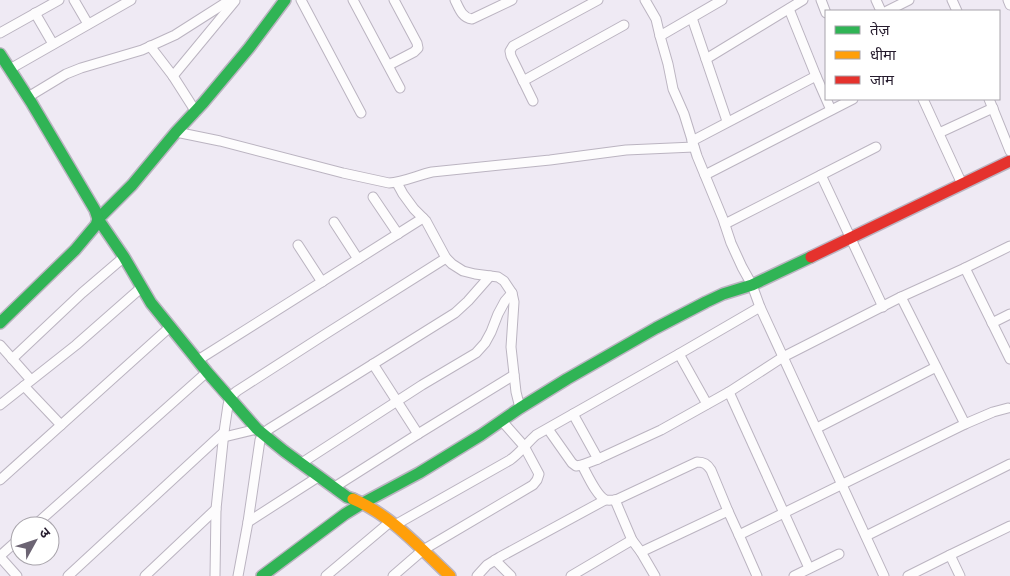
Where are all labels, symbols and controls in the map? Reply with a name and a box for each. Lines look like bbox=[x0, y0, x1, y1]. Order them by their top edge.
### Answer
legend bbox=[825, 10, 1000, 100]
text: तेज़ bbox=[870, 21, 891, 38]
text: धीमा bbox=[870, 47, 897, 63]
text: जाम bbox=[870, 72, 895, 88]
north arrow bbox=[10, 516, 60, 566]
text: उ bbox=[36, 524, 54, 542]

